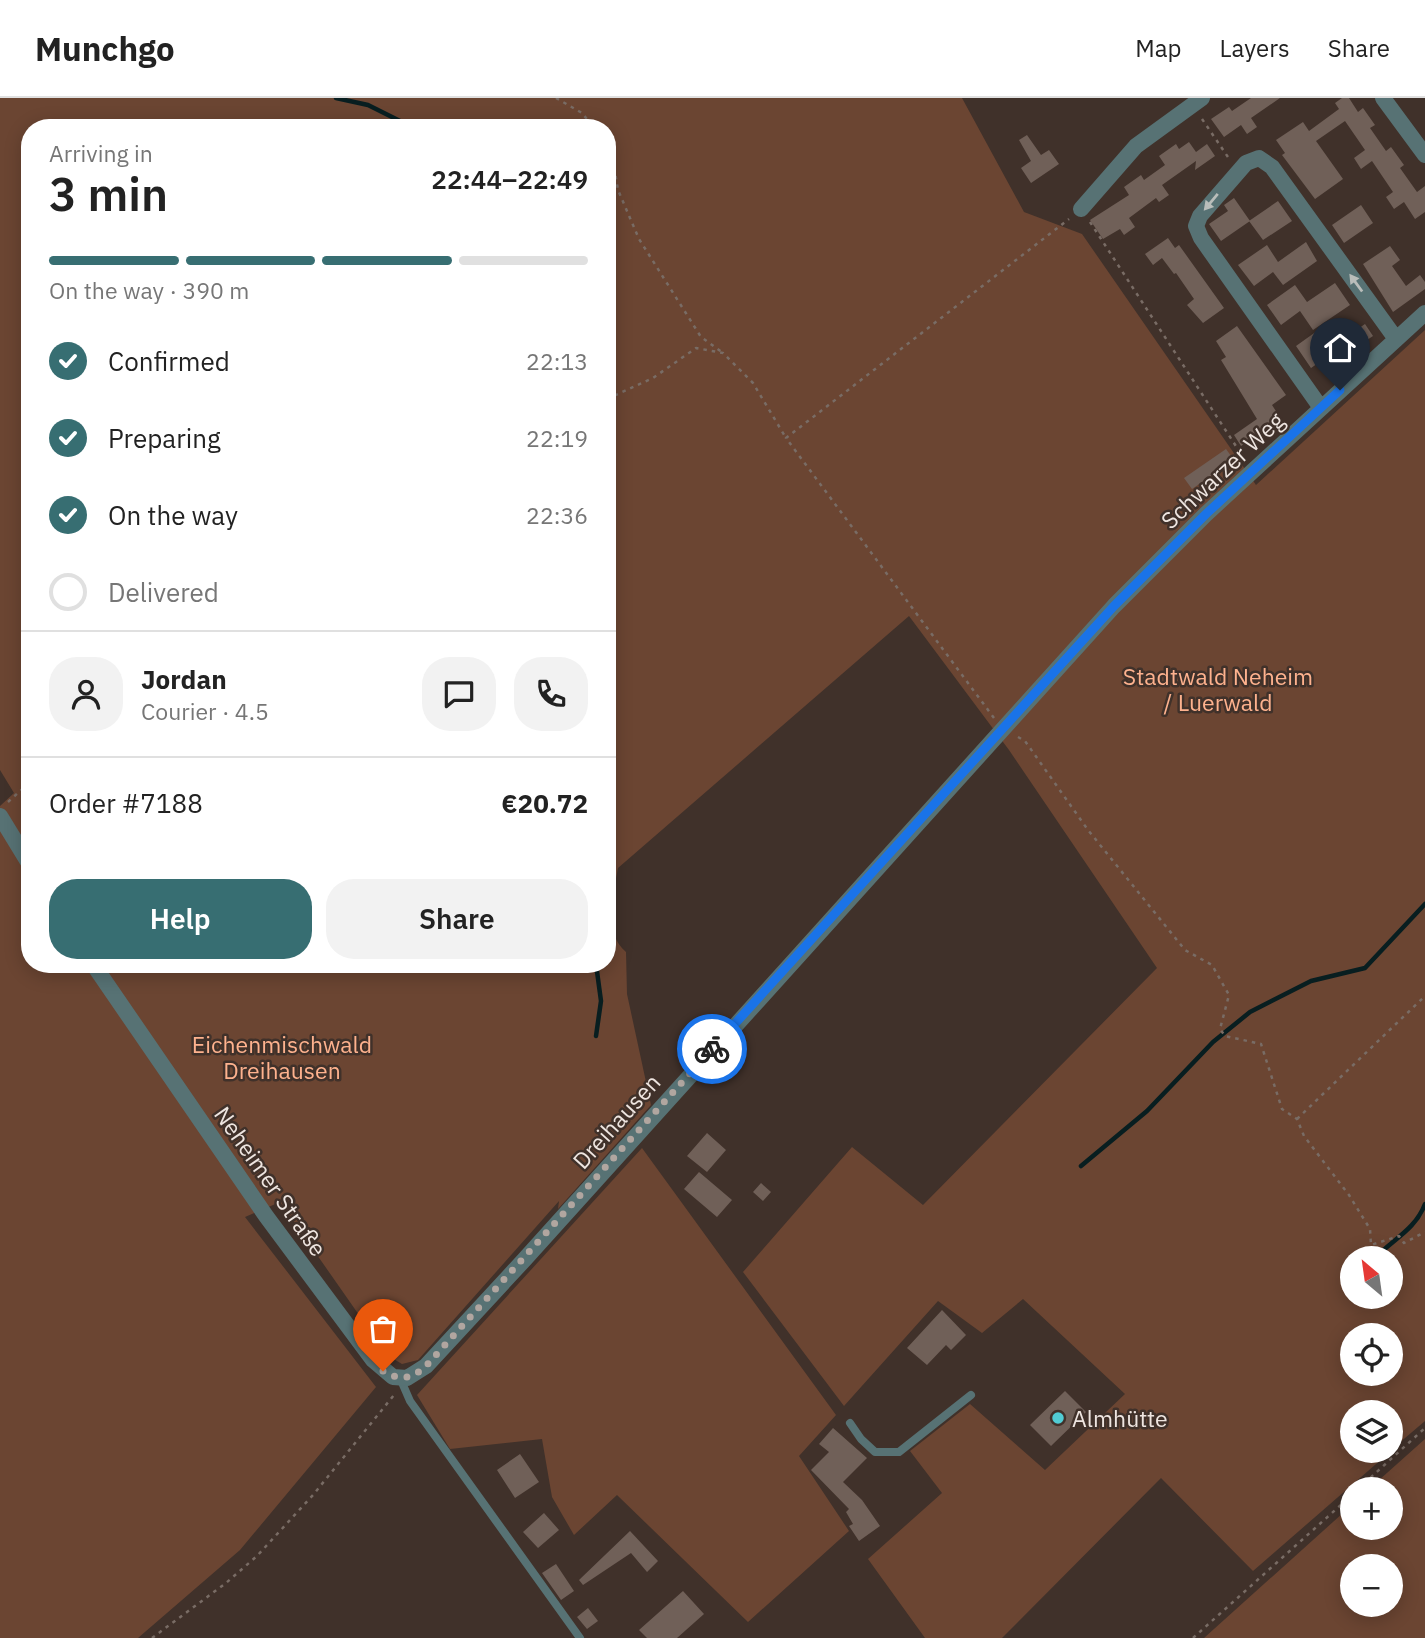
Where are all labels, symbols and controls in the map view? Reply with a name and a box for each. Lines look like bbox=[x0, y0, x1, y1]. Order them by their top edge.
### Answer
text: Munchgo bbox=[35, 27, 175, 70]
text: Map bbox=[1135, 32, 1182, 64]
text: Layers bbox=[1220, 32, 1290, 64]
text: Share bbox=[1328, 32, 1390, 64]
text: Arriving in bbox=[49, 138, 153, 168]
text: 22:44–22:49 bbox=[431, 162, 588, 196]
text: 3 min bbox=[49, 164, 168, 224]
one-way arrow bbox=[1204, 194, 1219, 211]
one-way arrow bbox=[1350, 274, 1364, 292]
text: On the way · 390 m bbox=[49, 275, 249, 305]
pin bbox=[1310, 318, 1370, 390]
icon: home bbox=[1321, 329, 1359, 367]
icon: check bbox=[49, 342, 87, 380]
text: Confirmed bbox=[108, 344, 230, 378]
text: 22:13 bbox=[526, 346, 588, 376]
street label: Schwarzer Weg bbox=[1154, 405, 1290, 535]
icon: check bbox=[49, 419, 87, 457]
text: Preparing bbox=[108, 421, 221, 455]
text: 22:19 bbox=[526, 423, 588, 453]
icon: check bbox=[49, 496, 87, 534]
text: On the way bbox=[108, 498, 238, 532]
text: 22:36 bbox=[526, 500, 588, 530]
text: Delivered bbox=[108, 575, 219, 609]
button: person bbox=[49, 657, 123, 731]
button: chat bbox=[422, 657, 496, 731]
button: phone bbox=[514, 657, 588, 731]
park label: Stadtwald Neheim / Luerwald bbox=[1123, 661, 1313, 717]
text: Jordan bbox=[141, 662, 227, 696]
text: Courier · 4.5 bbox=[141, 696, 269, 726]
text: Order #7188 bbox=[49, 786, 203, 820]
text: €20.72 bbox=[501, 786, 588, 820]
button: Help bbox=[49, 879, 312, 959]
button: Share bbox=[326, 879, 588, 959]
courier bbox=[677, 1014, 747, 1084]
park label: Eichenmischwald Dreihausen bbox=[192, 1029, 372, 1085]
icon: bike bbox=[693, 1030, 731, 1068]
street label: Dreihausen bbox=[566, 1067, 666, 1175]
street label: Neheimer Straße bbox=[208, 1100, 334, 1262]
north arrow bbox=[1340, 1246, 1404, 1309]
map controls bbox=[1340, 1246, 1403, 1617]
pin bbox=[353, 1299, 413, 1371]
icon: bag bbox=[364, 1310, 402, 1348]
button: locate bbox=[1340, 1323, 1403, 1386]
button: layers bbox=[1340, 1400, 1403, 1463]
place label: Almhütte bbox=[1072, 1403, 1168, 1433]
marker: Almhütte bbox=[1050, 1410, 1066, 1426]
button: + bbox=[1340, 1477, 1403, 1540]
button: − bbox=[1340, 1554, 1403, 1617]

